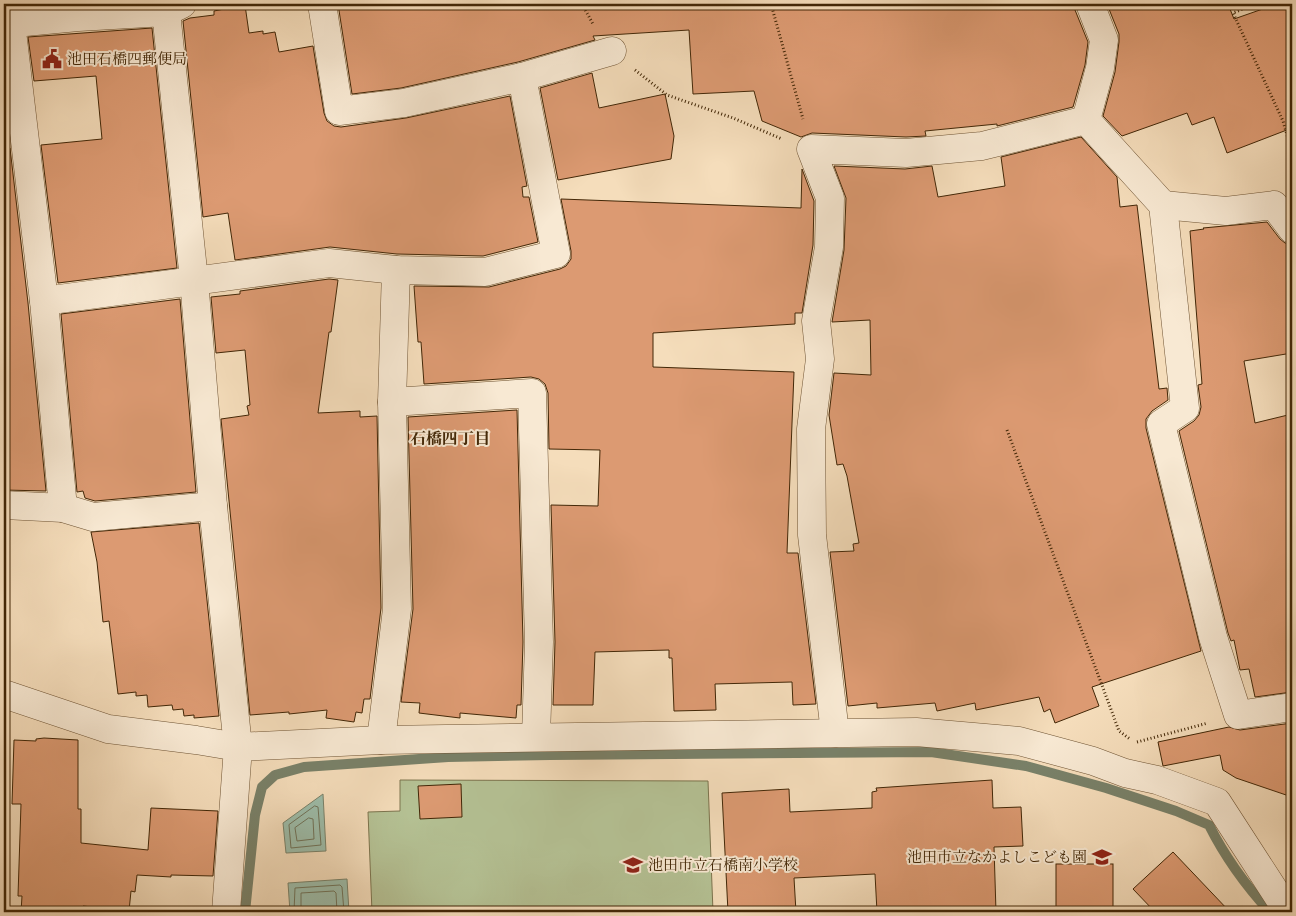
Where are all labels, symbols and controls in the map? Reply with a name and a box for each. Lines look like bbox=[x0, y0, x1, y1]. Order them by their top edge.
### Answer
public building icon: 池田石橋四郵便局 bbox=[41, 48, 63, 70]
place label: 池田石橋四郵便局 bbox=[67, 51, 187, 68]
district label: 石橋四丁目 bbox=[410, 430, 490, 448]
school or university icon: 池田市立なかよしこども園 bbox=[1091, 846, 1113, 868]
place label: 池田市立なかよしこども園 bbox=[907, 849, 1087, 866]
school or university icon: 池田市立石橋南小学校 bbox=[622, 854, 644, 876]
place label: 池田市立石橋南小学校 bbox=[648, 857, 798, 874]

